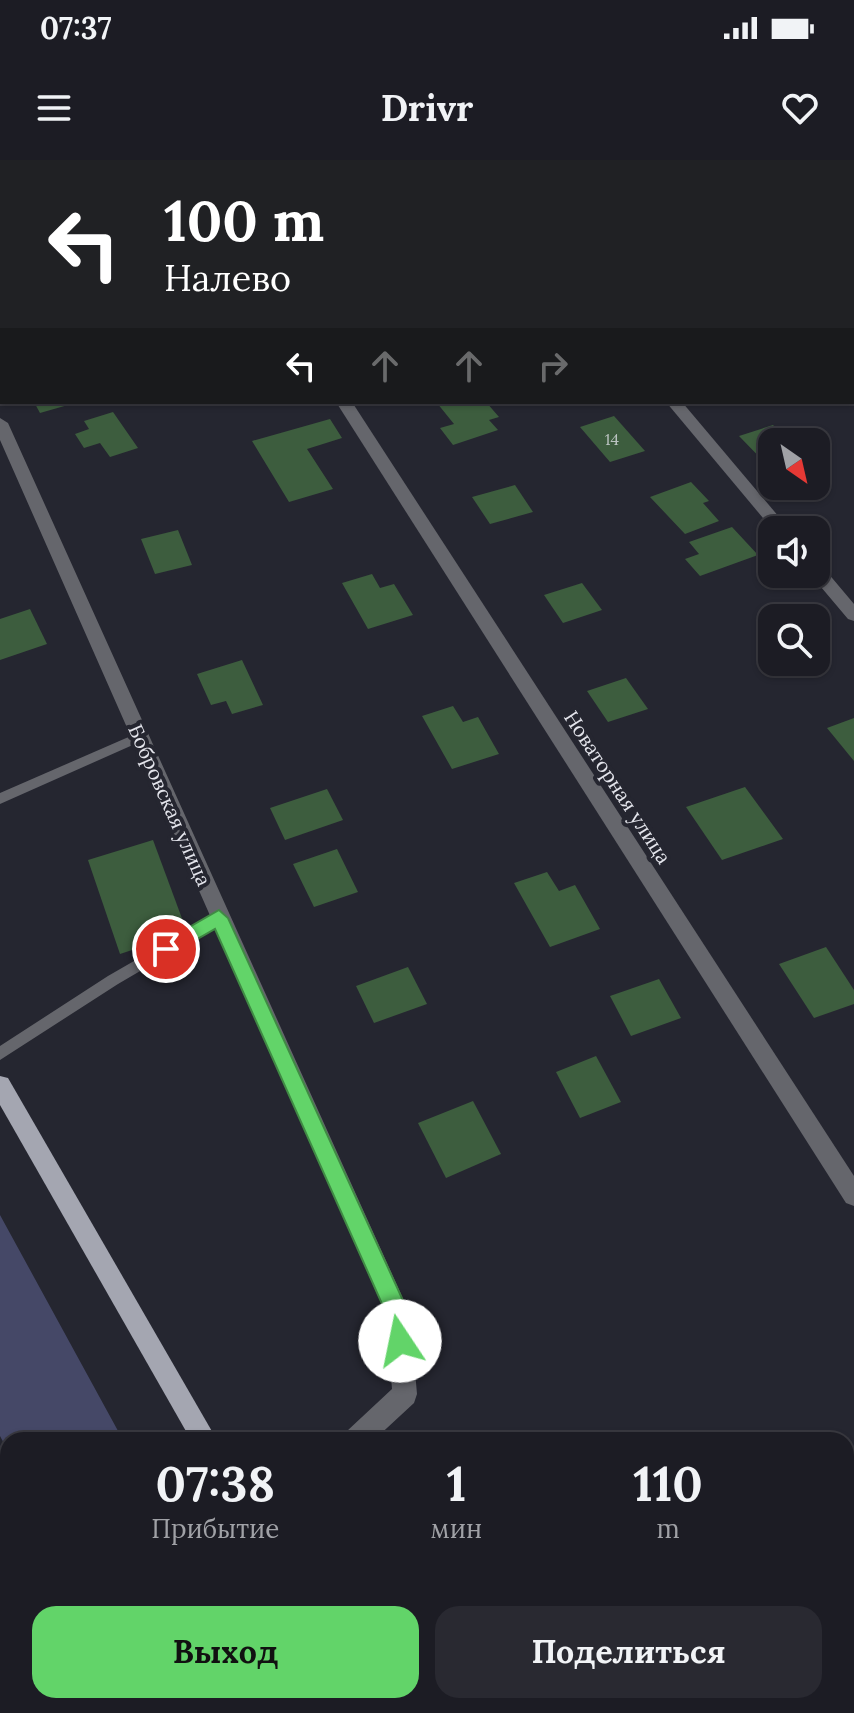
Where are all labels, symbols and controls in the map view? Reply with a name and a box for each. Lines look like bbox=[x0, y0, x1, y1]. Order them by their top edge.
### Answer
text: 07:37 bbox=[40, 9, 112, 47]
text: Drivr bbox=[381, 85, 473, 131]
icon: menu bbox=[32, 86, 76, 130]
icon: heart bbox=[778, 86, 822, 130]
text: 100 m bbox=[164, 185, 324, 256]
icon: left bbox=[32, 192, 136, 296]
text: Налево bbox=[164, 255, 291, 301]
icon: left bbox=[279, 344, 323, 388]
icon: ahead bbox=[363, 344, 407, 388]
icon: ahead bbox=[447, 344, 491, 388]
icon: right bbox=[531, 344, 575, 388]
north arrow bbox=[758, 428, 830, 500]
map controls bbox=[758, 428, 830, 676]
house number: 14 bbox=[605, 429, 620, 449]
button: sound bbox=[758, 516, 830, 588]
button: search bbox=[758, 604, 830, 676]
street label: Новаторная улица bbox=[559, 706, 677, 868]
street label: Бобровская улица bbox=[123, 720, 217, 890]
pin bbox=[132, 915, 200, 983]
icon: arrive bbox=[144, 927, 188, 971]
position arrow bbox=[358, 1299, 442, 1383]
text: 07:38 bbox=[156, 1453, 275, 1514]
text: 1 bbox=[447, 1453, 466, 1514]
text: 110 bbox=[633, 1453, 703, 1514]
text: Прибытие bbox=[151, 1512, 279, 1545]
text: мин bbox=[431, 1512, 482, 1545]
text: m bbox=[656, 1512, 680, 1545]
button: Выход bbox=[32, 1606, 419, 1698]
button: Поделиться bbox=[435, 1606, 822, 1698]

